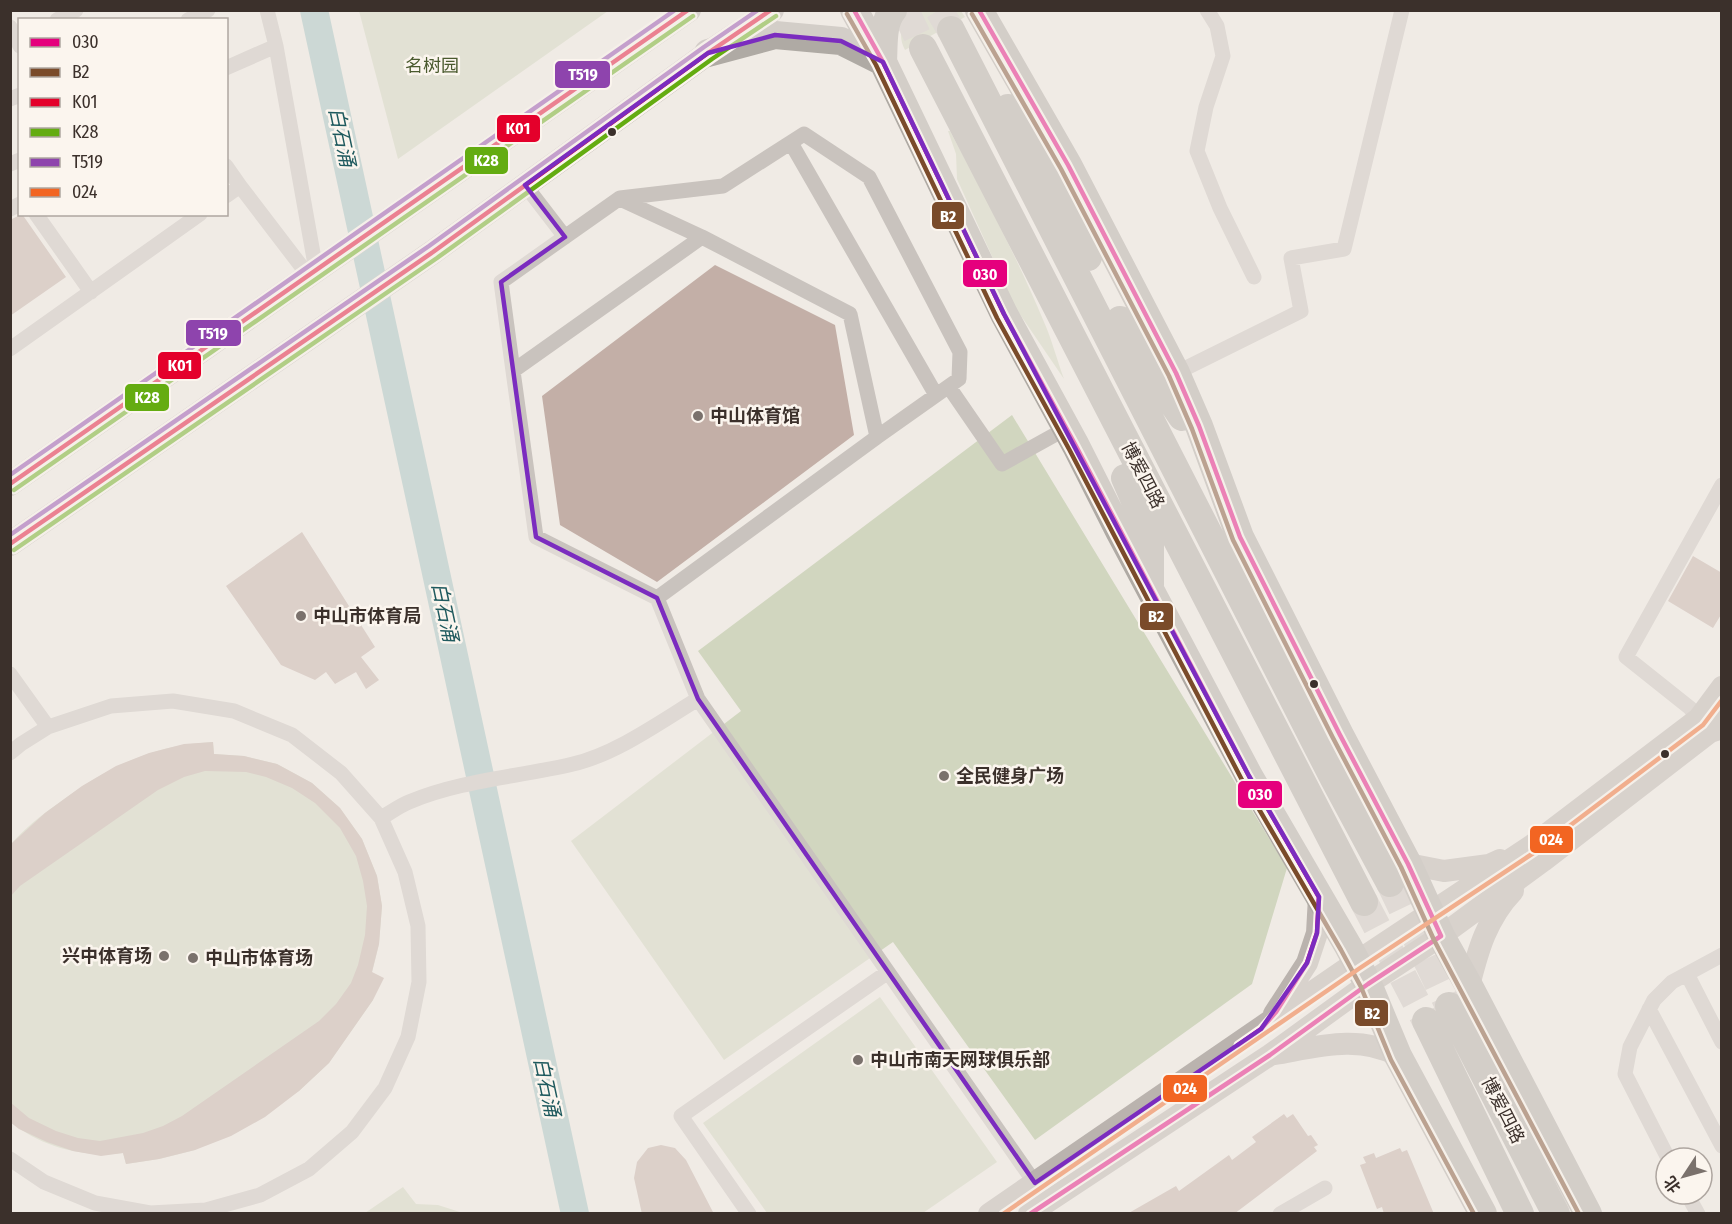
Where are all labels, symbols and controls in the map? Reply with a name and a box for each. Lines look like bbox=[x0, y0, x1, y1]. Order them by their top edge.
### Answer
legend bbox=[18, 18, 228, 216]
text: 030 bbox=[72, 31, 99, 53]
park label: 名树园 bbox=[405, 55, 459, 77]
line badge: T519 bbox=[554, 60, 611, 89]
text: B2 bbox=[72, 61, 90, 83]
text: T519 bbox=[568, 65, 598, 84]
text: K01 bbox=[72, 91, 97, 113]
water label: 白石涌 bbox=[324, 105, 360, 171]
line badge: K01 bbox=[496, 114, 541, 143]
text: K01 bbox=[506, 119, 530, 138]
text: K28 bbox=[72, 121, 98, 143]
unlabelled marker bbox=[606, 126, 618, 138]
line badge: K28 bbox=[464, 146, 509, 175]
text: T519 bbox=[72, 151, 103, 173]
text: K28 bbox=[473, 151, 499, 170]
text: 024 bbox=[72, 181, 98, 203]
line badge: B2 bbox=[931, 201, 965, 230]
text: B2 bbox=[940, 207, 957, 226]
line badge: 030 bbox=[962, 259, 1008, 288]
text: 030 bbox=[973, 265, 998, 284]
line badge: T519 bbox=[185, 319, 242, 347]
text: T519 bbox=[198, 324, 228, 343]
line badge: K01 bbox=[157, 351, 202, 380]
text: K01 bbox=[168, 356, 192, 375]
line badge: K28 bbox=[124, 383, 170, 412]
text: K28 bbox=[134, 388, 160, 407]
place label: 中山体育馆 bbox=[710, 405, 800, 427]
marker: 中山体育馆 bbox=[691, 409, 705, 423]
street label: 博爱四路 bbox=[1117, 438, 1169, 512]
water label: 白石涌 bbox=[427, 580, 463, 646]
line badge: B2 bbox=[1139, 602, 1174, 631]
place label: 中山市体育局 bbox=[313, 605, 421, 627]
text: B2 bbox=[1148, 607, 1165, 626]
marker: 中山市体育局 bbox=[294, 609, 308, 623]
unlabelled marker bbox=[1308, 678, 1320, 690]
unlabelled marker bbox=[1659, 748, 1671, 760]
place label: 全民健身广场 bbox=[956, 765, 1064, 787]
marker: 全民健身广场 bbox=[937, 769, 951, 783]
line badge: 030 bbox=[1237, 780, 1283, 809]
text: 030 bbox=[1248, 785, 1273, 804]
line badge: 024 bbox=[1529, 825, 1574, 854]
text: 024 bbox=[1539, 830, 1563, 849]
place label: 兴中体育场 bbox=[62, 945, 152, 967]
place label: 中山市体育场 bbox=[205, 947, 313, 969]
marker: 兴中体育场 bbox=[157, 949, 171, 963]
marker: 中山市体育场 bbox=[186, 951, 200, 965]
line badge: B2 bbox=[1354, 999, 1389, 1027]
text: B2 bbox=[1364, 1004, 1381, 1023]
place label: 中山市南天网球俱乐部 bbox=[870, 1049, 1050, 1071]
marker: 中山市南天网球俱乐部 bbox=[851, 1053, 865, 1067]
water label: 白石涌 bbox=[529, 1055, 565, 1121]
street label: 博爱四路 bbox=[1477, 1073, 1529, 1147]
line badge: 024 bbox=[1162, 1074, 1208, 1103]
text: 024 bbox=[1173, 1079, 1197, 1098]
north arrow bbox=[1654, 1146, 1714, 1206]
text: 北 bbox=[1660, 1172, 1685, 1197]

